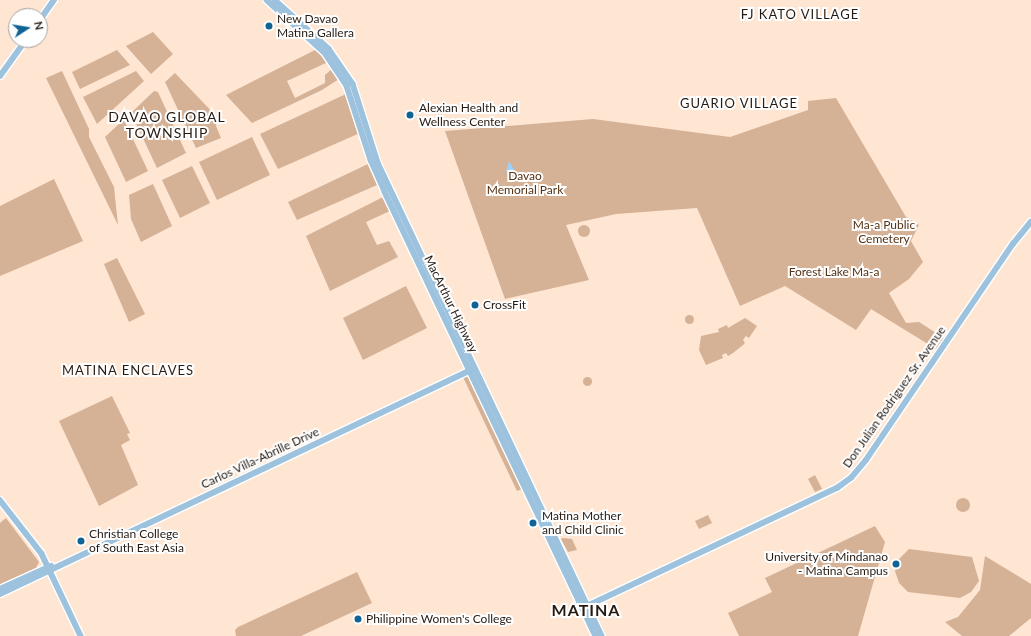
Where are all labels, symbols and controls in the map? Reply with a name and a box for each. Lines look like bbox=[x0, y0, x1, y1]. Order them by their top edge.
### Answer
district label: FJ KATO VILLAGE bbox=[741, 6, 859, 22]
north arrow bbox=[8, 8, 48, 48]
place label: New Davao Matina Gallera bbox=[277, 12, 354, 40]
text: N bbox=[32, 20, 46, 31]
marker: New Davao Matina Gallera bbox=[264, 21, 274, 31]
district label: GUARIO VILLAGE bbox=[680, 95, 798, 111]
place label: Alexian Health and Wellness Center bbox=[419, 101, 518, 129]
district label: DAVAO GLOBAL TOWNSHIP bbox=[108, 109, 226, 142]
marker: Alexian Health and Wellness Center bbox=[404, 109, 416, 121]
park label: Davao Memorial Park bbox=[487, 169, 563, 197]
park label: Ma-a Public Cemetery bbox=[853, 218, 915, 246]
street label: MacArthur Highway bbox=[421, 253, 481, 355]
park label: Forest Lake Ma-a bbox=[789, 265, 879, 279]
place label: CrossFit bbox=[483, 298, 526, 312]
marker: CrossFit bbox=[470, 300, 480, 310]
street label: Don Julian Rodriguez Sr. Avenue bbox=[839, 323, 949, 471]
district label: MATINA ENCLAVES bbox=[62, 362, 194, 378]
street label: Carlos Villa-Abrille Drive bbox=[198, 424, 322, 492]
place label: Matina Mother and Child Clinic bbox=[542, 509, 624, 537]
marker: Matina Mother and Child Clinic bbox=[527, 517, 539, 529]
place label: Christian College of South East Asia bbox=[89, 527, 185, 555]
marker: Christian College of South East Asia bbox=[76, 536, 86, 546]
place label: University of Mindanao - Matina Campus bbox=[765, 550, 888, 578]
marker: University of Mindanao - Matina Campus bbox=[891, 559, 901, 569]
district label: MATINA bbox=[552, 600, 620, 620]
place label: Philippine Women's College bbox=[366, 612, 512, 626]
marker: Philippine Women's College bbox=[353, 614, 363, 624]

